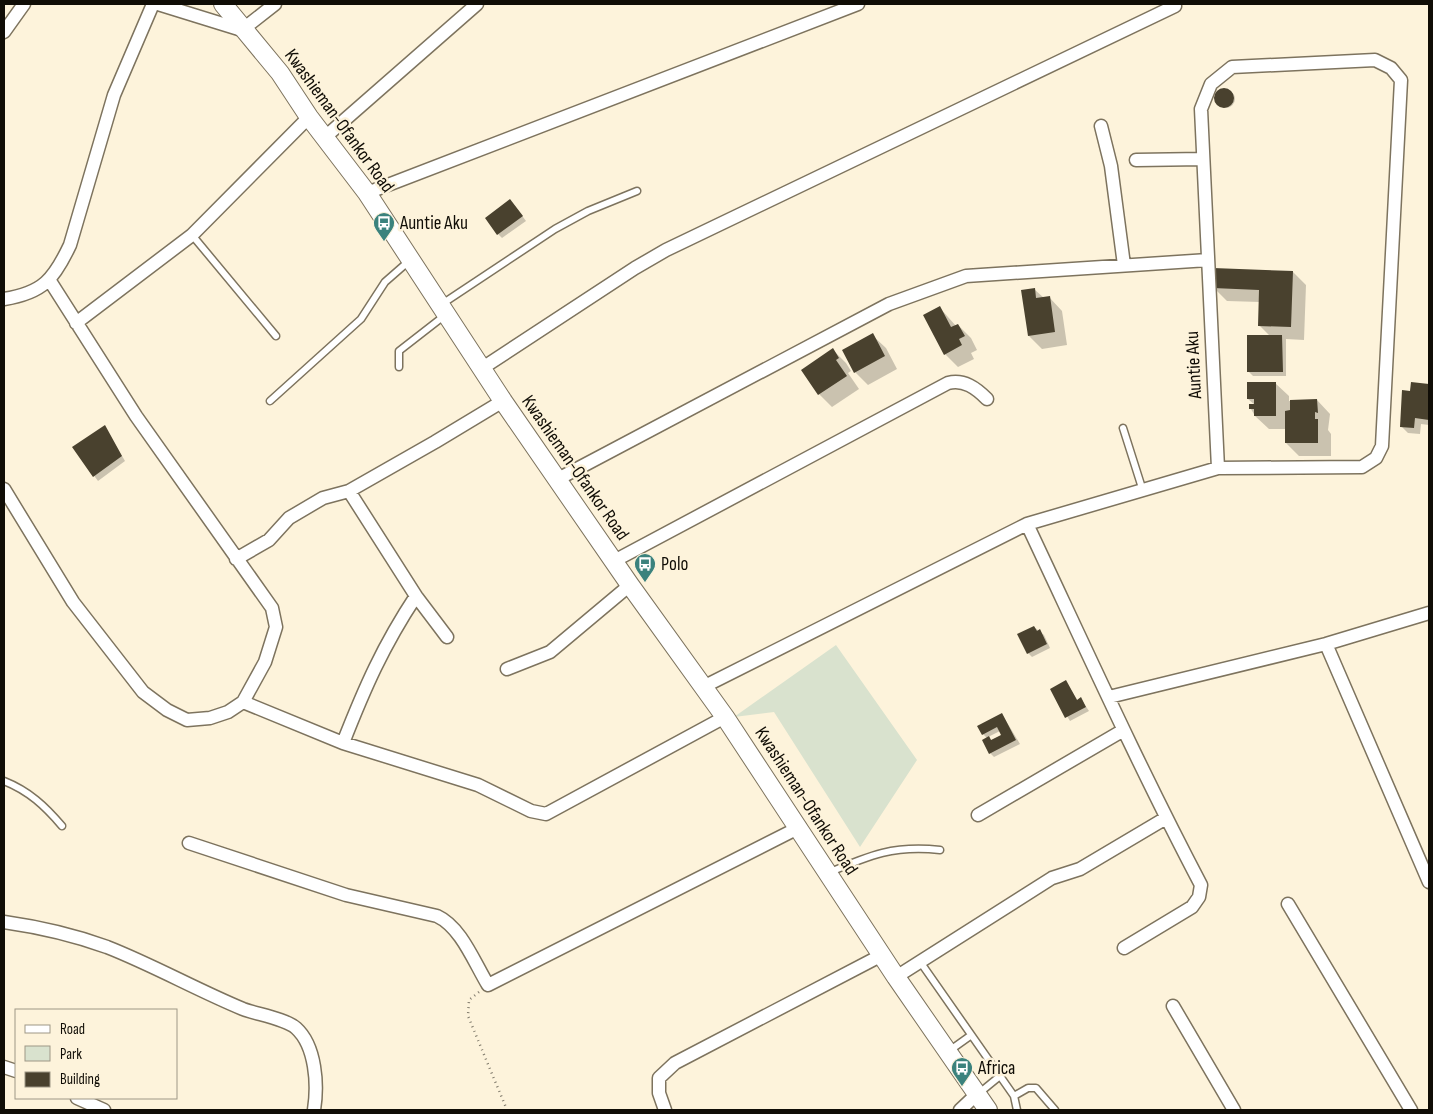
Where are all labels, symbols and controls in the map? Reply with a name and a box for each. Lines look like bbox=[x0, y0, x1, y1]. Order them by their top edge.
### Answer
street label: Kwashieman-Ofankor Road bbox=[279, 45, 399, 197]
bus stop icon: Auntie Aku bbox=[372, 211, 396, 242]
place label: Auntie Aku bbox=[399, 212, 468, 235]
street label: Auntie Aku bbox=[1181, 330, 1207, 401]
street label: Kwashieman-Ofankor Road bbox=[516, 391, 634, 545]
bus stop icon: Polo bbox=[633, 552, 657, 583]
place label: Polo bbox=[661, 553, 688, 576]
street label: Kwashieman-Ofankor Road bbox=[750, 723, 862, 879]
legend bbox=[15, 1009, 178, 1099]
text: Road bbox=[60, 1020, 85, 1039]
text: Park bbox=[60, 1045, 82, 1064]
bus stop icon: Africa bbox=[950, 1056, 974, 1087]
place label: Africa bbox=[977, 1057, 1015, 1080]
text: Building bbox=[60, 1070, 100, 1089]

